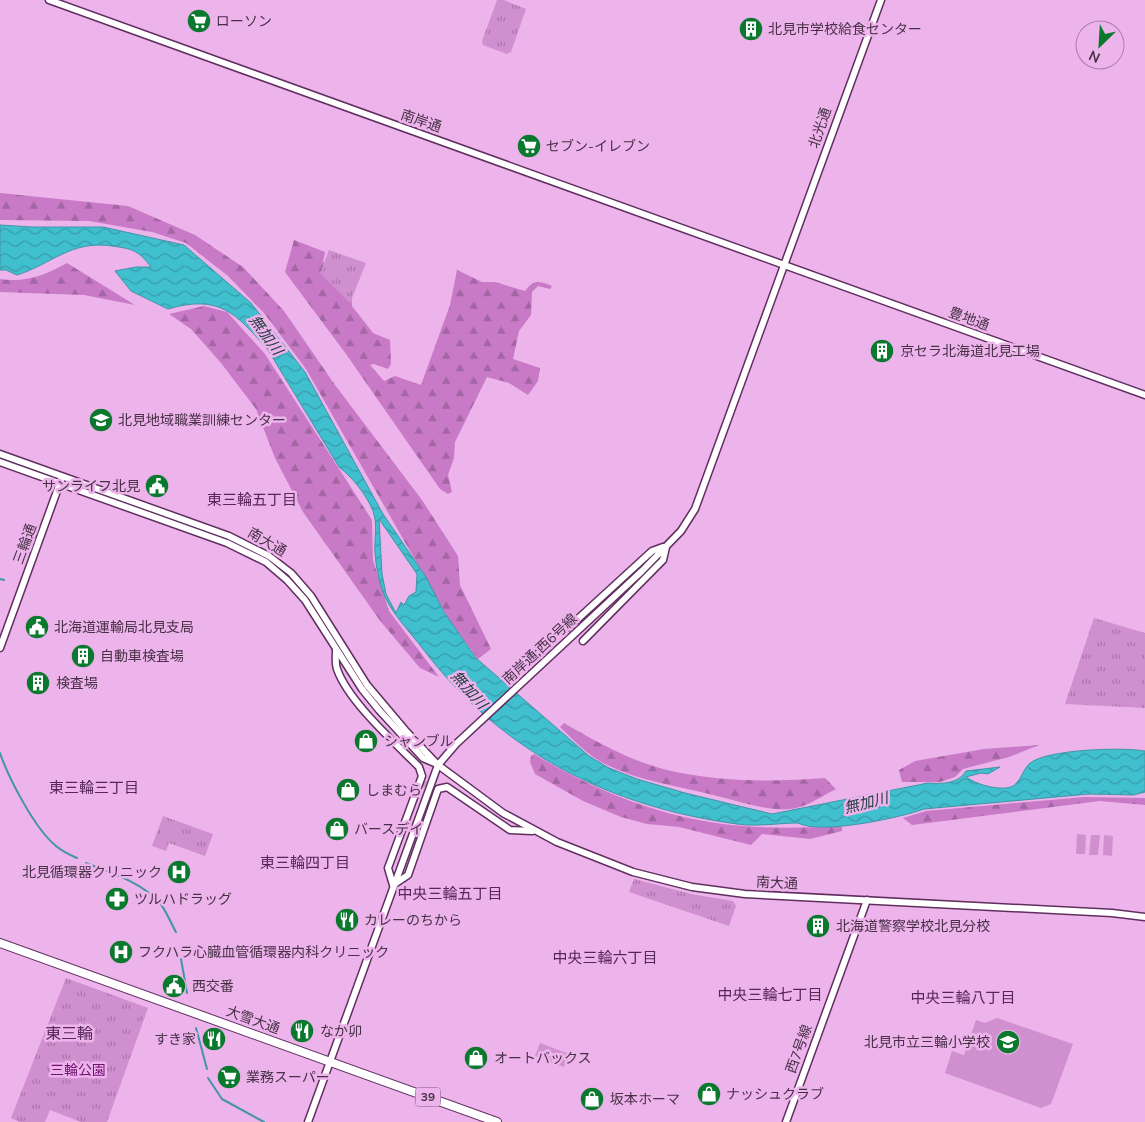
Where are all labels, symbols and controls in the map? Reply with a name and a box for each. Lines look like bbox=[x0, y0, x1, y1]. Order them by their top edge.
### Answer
supermarket icon: ローソン bbox=[186, 8, 212, 34]
place label: ローソン bbox=[216, 12, 272, 31]
building icon: 北見市学校給食センター bbox=[738, 16, 764, 42]
place label: 北見市学校給食センター bbox=[768, 20, 922, 39]
north arrow bbox=[1075, 20, 1125, 70]
text: N bbox=[1086, 46, 1103, 67]
street label: 南岸通 bbox=[398, 105, 444, 137]
street label: 北光通 bbox=[804, 105, 836, 151]
supermarket icon: セブン-イレブン bbox=[516, 133, 542, 159]
place label: セブン-イレブン bbox=[546, 137, 650, 156]
street label: 豊地通 bbox=[946, 303, 992, 335]
water label: 無加川 bbox=[245, 311, 288, 361]
building icon: 京セラ北海道北見工場 bbox=[869, 338, 895, 364]
place label: 京セラ北海道北見工場 bbox=[900, 342, 1040, 361]
school or university icon: 北見地域職業訓練センター bbox=[88, 407, 114, 433]
place label: 北見地域職業訓練センター bbox=[118, 411, 286, 430]
public building icon: サンライフ北見 bbox=[144, 473, 170, 499]
place label: サンライフ北見 bbox=[42, 477, 140, 496]
district label: 東三輪五丁目 bbox=[207, 490, 297, 510]
street label: 三輪通 bbox=[9, 521, 41, 567]
street label: 南大通 bbox=[244, 523, 290, 561]
street label: 南岸通;西6号線 bbox=[499, 609, 581, 689]
public building icon: 北海道運輸局北見支局 bbox=[24, 614, 50, 640]
place label: 北海道運輸局北見支局 bbox=[54, 618, 194, 637]
building icon: 自動車検査場 bbox=[70, 643, 96, 669]
place label: 自動車検査場 bbox=[100, 647, 184, 666]
water label: 無加川 bbox=[447, 667, 493, 715]
building icon: 検査場 bbox=[25, 670, 51, 696]
place label: 検査場 bbox=[56, 674, 98, 693]
shop icon: シャンブル bbox=[353, 728, 379, 754]
place label: シャンブル bbox=[384, 732, 454, 751]
shop icon: しまむら bbox=[335, 777, 361, 803]
district label: 東三輪三丁目 bbox=[49, 778, 139, 798]
place label: しまむら bbox=[366, 781, 422, 800]
water label: 無加川 bbox=[842, 787, 892, 818]
shop icon: バースデイ bbox=[324, 816, 350, 842]
place label: バースデイ bbox=[354, 820, 423, 839]
district label: 東三輪四丁目 bbox=[260, 853, 350, 873]
hospital icon: 北見循環器クリニック bbox=[166, 859, 192, 885]
place label: 北見循環器クリニック bbox=[22, 863, 162, 882]
street label: 南大通 bbox=[756, 872, 798, 894]
district label: 中央三輪五丁目 bbox=[397, 884, 503, 904]
pharmacy icon: ツルハドラッグ bbox=[104, 886, 130, 912]
place label: ツルハドラッグ bbox=[134, 890, 232, 909]
restaurant icon: カレーのちから bbox=[334, 907, 360, 933]
place label: カレーのちから bbox=[364, 911, 462, 930]
building icon: 北海道警察学校北見分校 bbox=[805, 913, 831, 939]
place label: 北海道警察学校北見分校 bbox=[836, 917, 990, 936]
hospital icon: フクハラ心臓血管循環器内科クリニック bbox=[108, 939, 134, 965]
place label: フクハラ心臓血管循環器内科クリニック bbox=[138, 943, 389, 962]
district label: 中央三輪六丁目 bbox=[552, 948, 658, 968]
public building icon: 西交番 bbox=[161, 973, 187, 999]
place label: 西交番 bbox=[192, 977, 234, 996]
district label: 中央三輪七丁目 bbox=[717, 985, 823, 1005]
district label: 中央三輪八丁目 bbox=[910, 988, 1016, 1008]
street label: 大雪大通 bbox=[223, 1001, 283, 1039]
restaurant icon: なか卯 bbox=[289, 1018, 315, 1044]
place label: なか卯 bbox=[320, 1022, 362, 1041]
street label: 西7号線 bbox=[781, 1022, 817, 1076]
district label: 東三輪 bbox=[45, 1023, 93, 1045]
restaurant icon: すき家 bbox=[201, 1026, 227, 1052]
school or university icon: 北見市立三輪小学校 bbox=[995, 1029, 1021, 1055]
place label: すき家 bbox=[154, 1030, 196, 1049]
place label: 北見市立三輪小学校 bbox=[864, 1033, 990, 1052]
shop icon: オートバックス bbox=[463, 1045, 489, 1071]
place label: オートバックス bbox=[494, 1049, 592, 1068]
park label: 三輪公園 bbox=[50, 1061, 106, 1080]
supermarket icon: 業務スーパー bbox=[216, 1064, 242, 1090]
place label: 業務スーパー bbox=[246, 1068, 330, 1087]
shop icon: ナッシュクラブ bbox=[696, 1081, 722, 1107]
place label: ナッシュクラブ bbox=[726, 1085, 824, 1104]
shop icon: 坂本ホーマ bbox=[579, 1086, 605, 1112]
road number: 39 bbox=[416, 1088, 440, 1106]
place label: 坂本ホーマ bbox=[610, 1090, 680, 1109]

